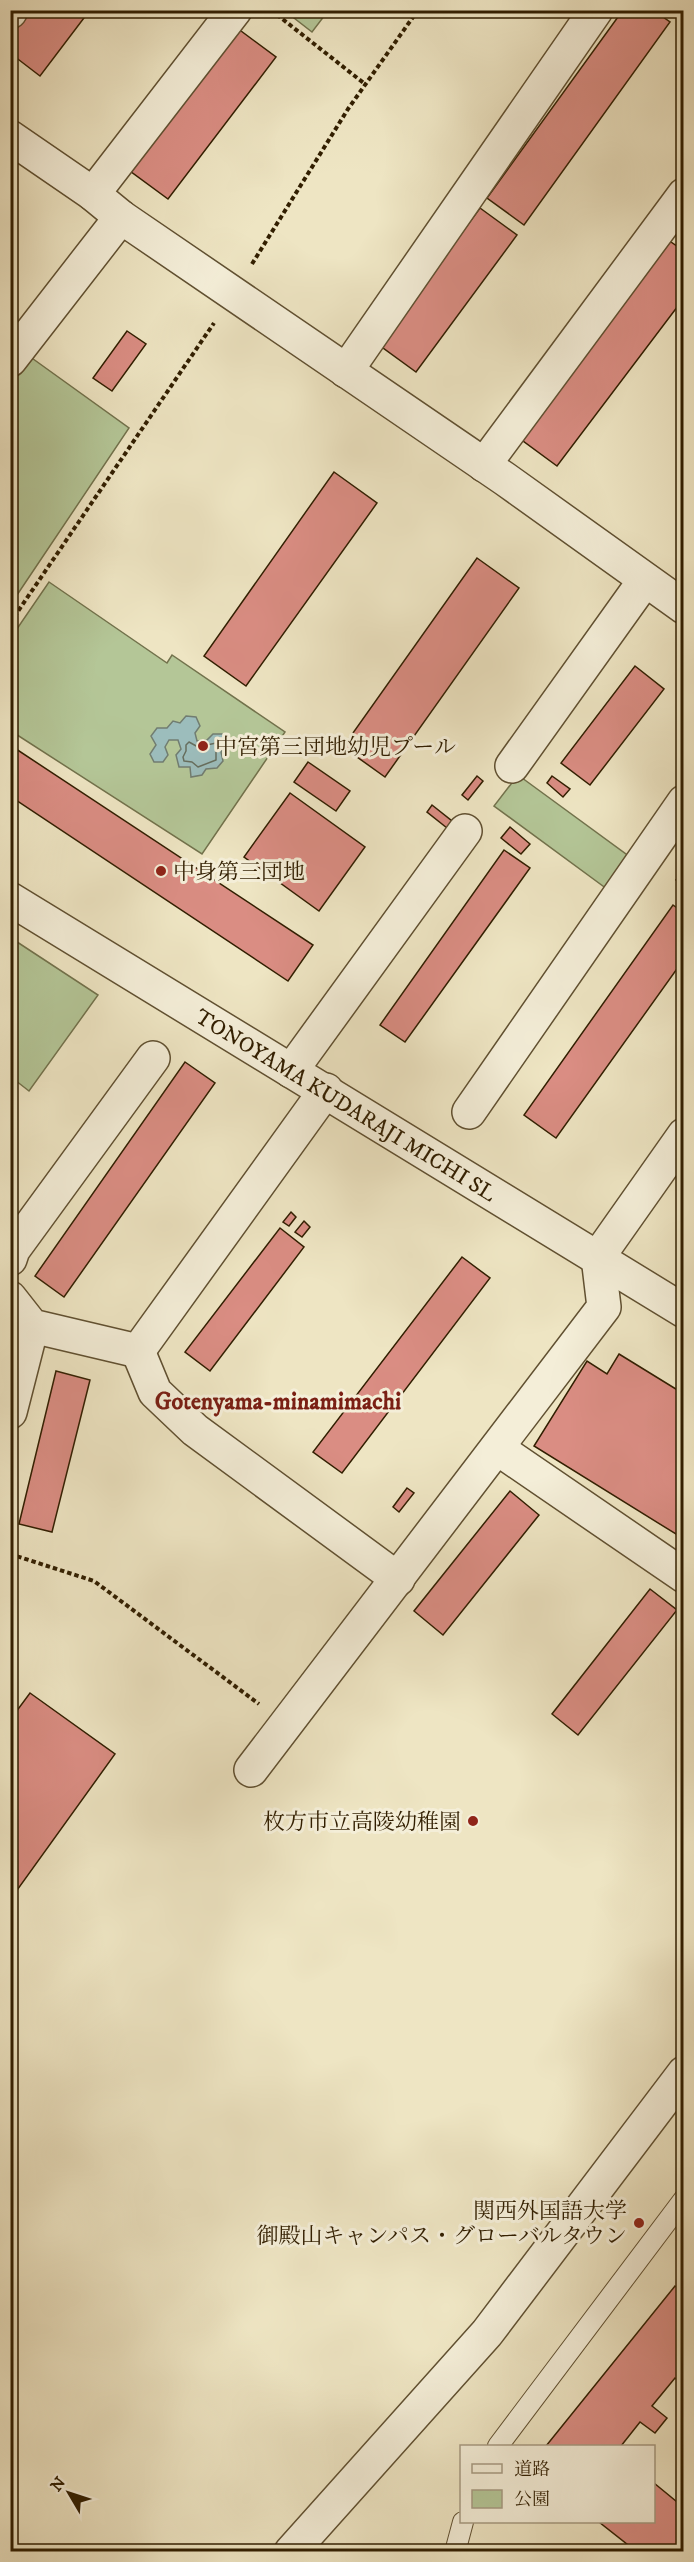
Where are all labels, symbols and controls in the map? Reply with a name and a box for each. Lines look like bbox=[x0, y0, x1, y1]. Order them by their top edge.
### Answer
place label: 中宮第三団地幼児プール bbox=[215, 734, 456, 761]
marker: 中宮第三団地幼児プール bbox=[196, 739, 210, 753]
place label: 中身第三団地 bbox=[173, 859, 305, 886]
marker: 中身第三団地 bbox=[154, 864, 168, 878]
street label: TONOYAMA KUDARAJI MICHI SL bbox=[190, 1004, 501, 1208]
district label: Gotenyama-minamimachi bbox=[155, 1387, 401, 1417]
place label: 枚方市立高陵幼稚園 bbox=[263, 1809, 461, 1836]
marker: 枚方市立高陵幼稚園 bbox=[466, 1814, 480, 1828]
place label: 関西外国語大学 御殿山キャンパス・グローバルタウン bbox=[257, 2198, 627, 2250]
marker: 関西外国語大学 御殿山キャンパス・グローバルタウン bbox=[632, 2216, 646, 2230]
legend bbox=[460, 2445, 655, 2523]
text: 道路 bbox=[514, 2459, 550, 2481]
north arrow bbox=[39, 2463, 99, 2523]
text: N bbox=[46, 2473, 70, 2496]
text: 公園 bbox=[514, 2489, 550, 2511]

